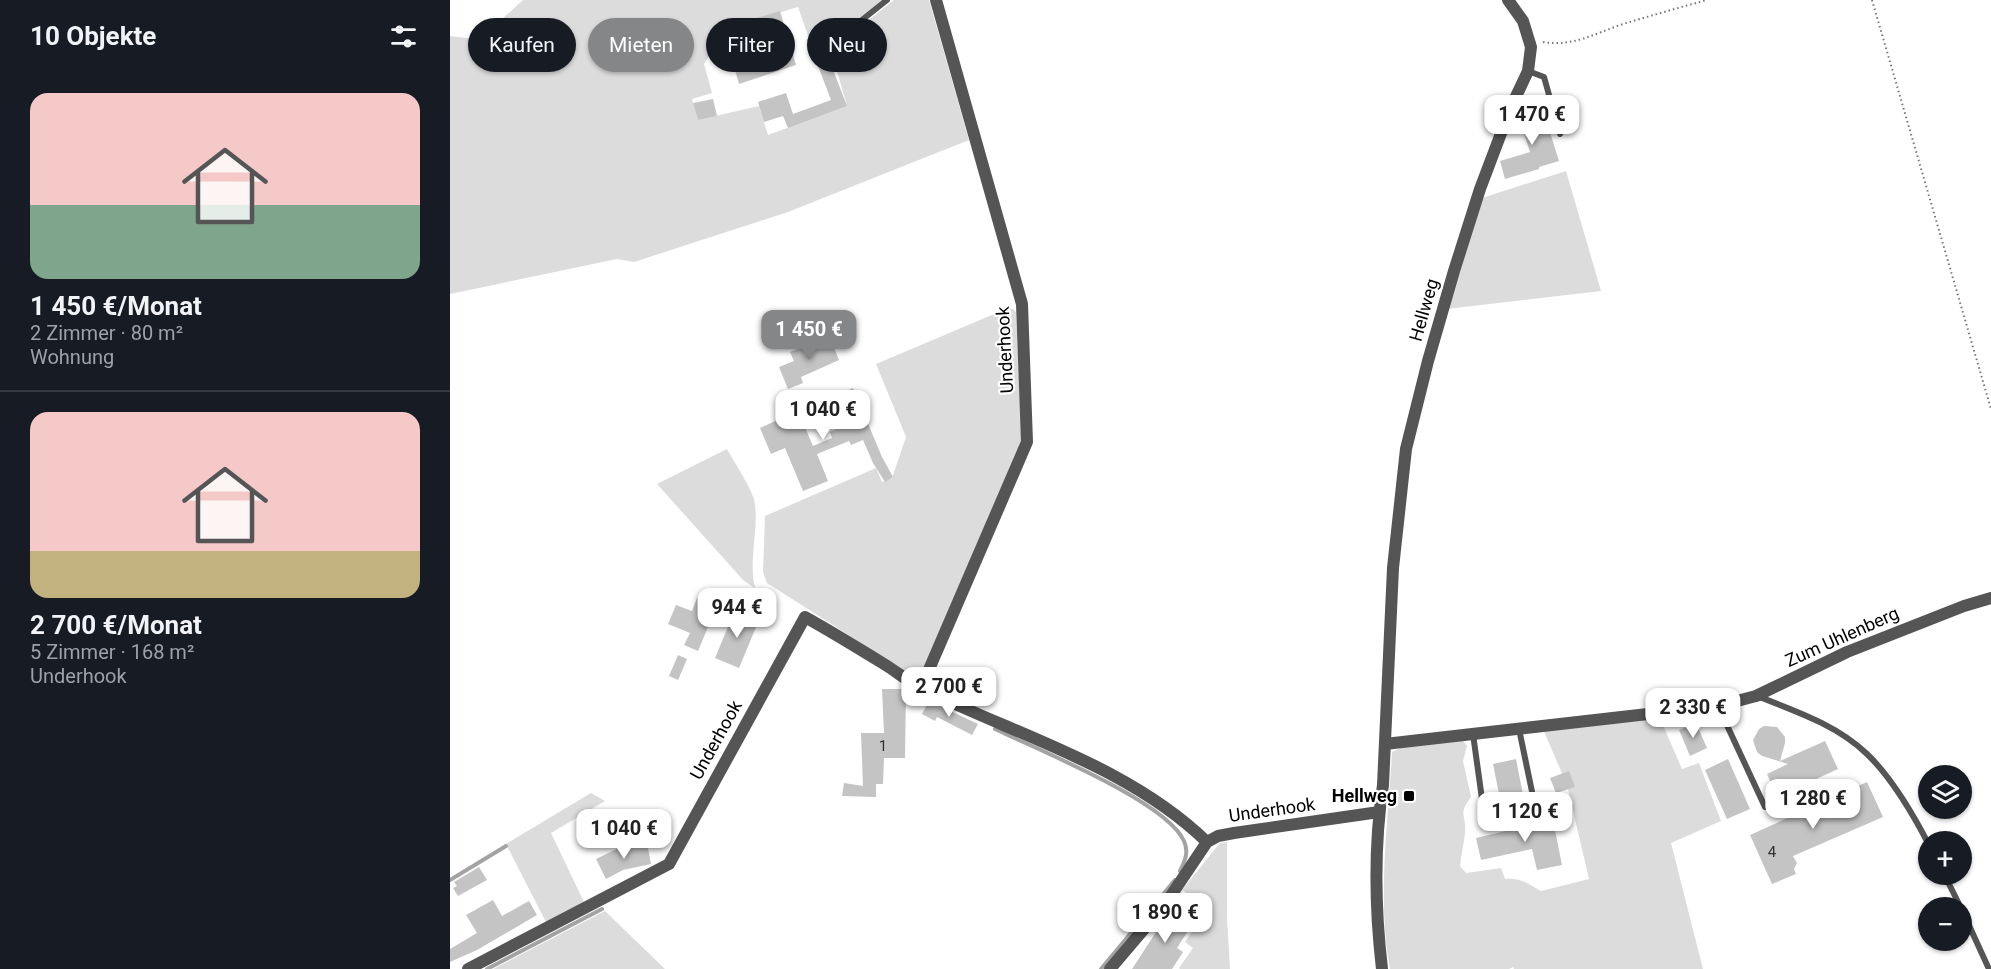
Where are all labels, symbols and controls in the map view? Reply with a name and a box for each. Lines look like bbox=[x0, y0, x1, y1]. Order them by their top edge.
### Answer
chip: Kaufen bbox=[468, 18, 576, 72]
chip: Mieten bbox=[588, 18, 694, 72]
chip: Filter bbox=[706, 18, 795, 72]
chip: Neu bbox=[807, 18, 887, 72]
icon: filters bbox=[387, 20, 420, 53]
text: 10 Objekte bbox=[30, 21, 156, 51]
pin: 1 470 € bbox=[1477, 95, 1587, 146]
text: 1 470 € bbox=[1498, 102, 1566, 126]
icon: home bbox=[171, 132, 279, 240]
street label: Hellweg bbox=[1405, 276, 1442, 344]
text: 1 450 €/Monat bbox=[30, 291, 202, 321]
street label: Underhook bbox=[992, 305, 1017, 394]
pin: 1 450 € bbox=[754, 310, 864, 361]
text: 1 450 € bbox=[775, 317, 843, 341]
text: 2 Zimmer · 80 m² bbox=[30, 321, 183, 345]
text: Wohnung bbox=[30, 345, 114, 369]
pin: 1 040 € bbox=[768, 390, 878, 441]
text: 1 040 € bbox=[789, 397, 857, 421]
icon: home bbox=[171, 451, 279, 559]
pin: 944 € bbox=[695, 588, 779, 639]
text: 944 € bbox=[712, 595, 762, 619]
street label: Zum Uhlenberg bbox=[1782, 602, 1902, 671]
text: 2 700 €/Monat bbox=[30, 610, 202, 640]
text: 5 Zimmer · 168 m² bbox=[30, 640, 194, 664]
text: Underhook bbox=[30, 664, 127, 688]
pin: 2 700 € bbox=[894, 667, 1004, 718]
text: 2 700 € bbox=[915, 674, 983, 698]
pin: 2 330 € bbox=[1638, 688, 1748, 739]
text: 2 330 € bbox=[1659, 695, 1727, 719]
street label: Underhook bbox=[685, 696, 746, 783]
house number: 1 bbox=[879, 737, 887, 755]
map controls bbox=[1918, 765, 1972, 951]
button: layers bbox=[1918, 765, 1972, 819]
pin: 1 280 € bbox=[1758, 779, 1868, 830]
place label: Hellweg bbox=[1332, 785, 1397, 806]
text: 1 280 € bbox=[1779, 786, 1847, 810]
marker: Hellweg bbox=[1402, 789, 1416, 803]
pin: 1 120 € bbox=[1470, 792, 1580, 843]
street label: Underhook bbox=[1227, 793, 1317, 826]
text: 1 120 € bbox=[1491, 799, 1559, 823]
pin: 1 040 € bbox=[569, 809, 679, 860]
text: 1 040 € bbox=[590, 816, 658, 840]
button: + bbox=[1918, 831, 1972, 885]
house number: 4 bbox=[1768, 843, 1777, 861]
pin: 1 890 € bbox=[1110, 893, 1220, 944]
button: − bbox=[1918, 897, 1972, 951]
text: 1 890 € bbox=[1131, 900, 1199, 924]

